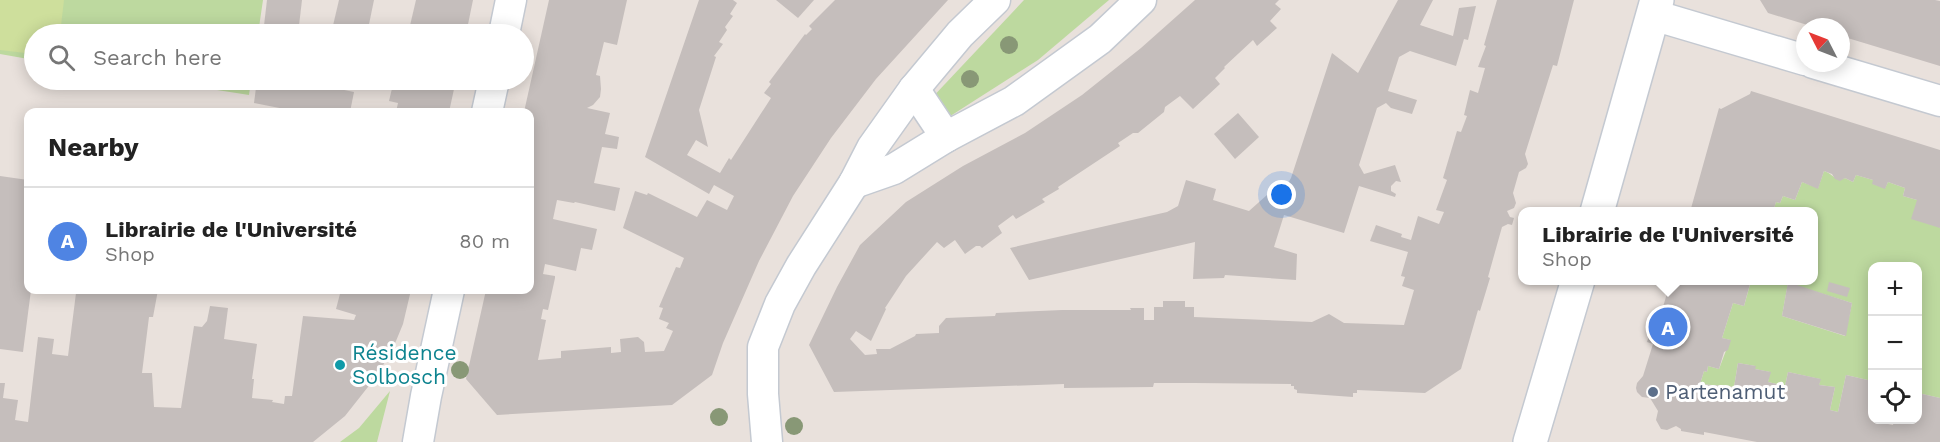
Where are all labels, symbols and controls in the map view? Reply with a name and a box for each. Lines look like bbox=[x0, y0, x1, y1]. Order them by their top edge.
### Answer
north arrow bbox=[1796, 18, 1850, 72]
search box bbox=[24, 24, 534, 90]
icon: search bbox=[45, 41, 78, 74]
text: Search here bbox=[93, 45, 222, 70]
text: Nearby bbox=[48, 132, 139, 162]
your location bbox=[1267, 180, 1296, 209]
popup bbox=[1518, 207, 1818, 285]
text: Librairie de l'Université bbox=[105, 217, 357, 242]
text: Librairie de l'Université bbox=[1542, 222, 1794, 247]
text: A bbox=[61, 229, 74, 253]
text: 80 m bbox=[459, 229, 510, 253]
text: Shop bbox=[105, 242, 155, 266]
text: Shop bbox=[1542, 247, 1592, 271]
map controls bbox=[1868, 262, 1922, 424]
button: + bbox=[1868, 262, 1922, 316]
pin: A bbox=[1648, 304, 1688, 350]
button: − bbox=[1868, 316, 1922, 370]
place label: Résidence Solbosch bbox=[352, 340, 457, 389]
marker: Résidence Solbosch bbox=[333, 358, 347, 372]
button: locate bbox=[1868, 370, 1922, 424]
place label: Partenamut bbox=[1665, 379, 1785, 404]
marker: Partenamut bbox=[1646, 385, 1660, 399]

